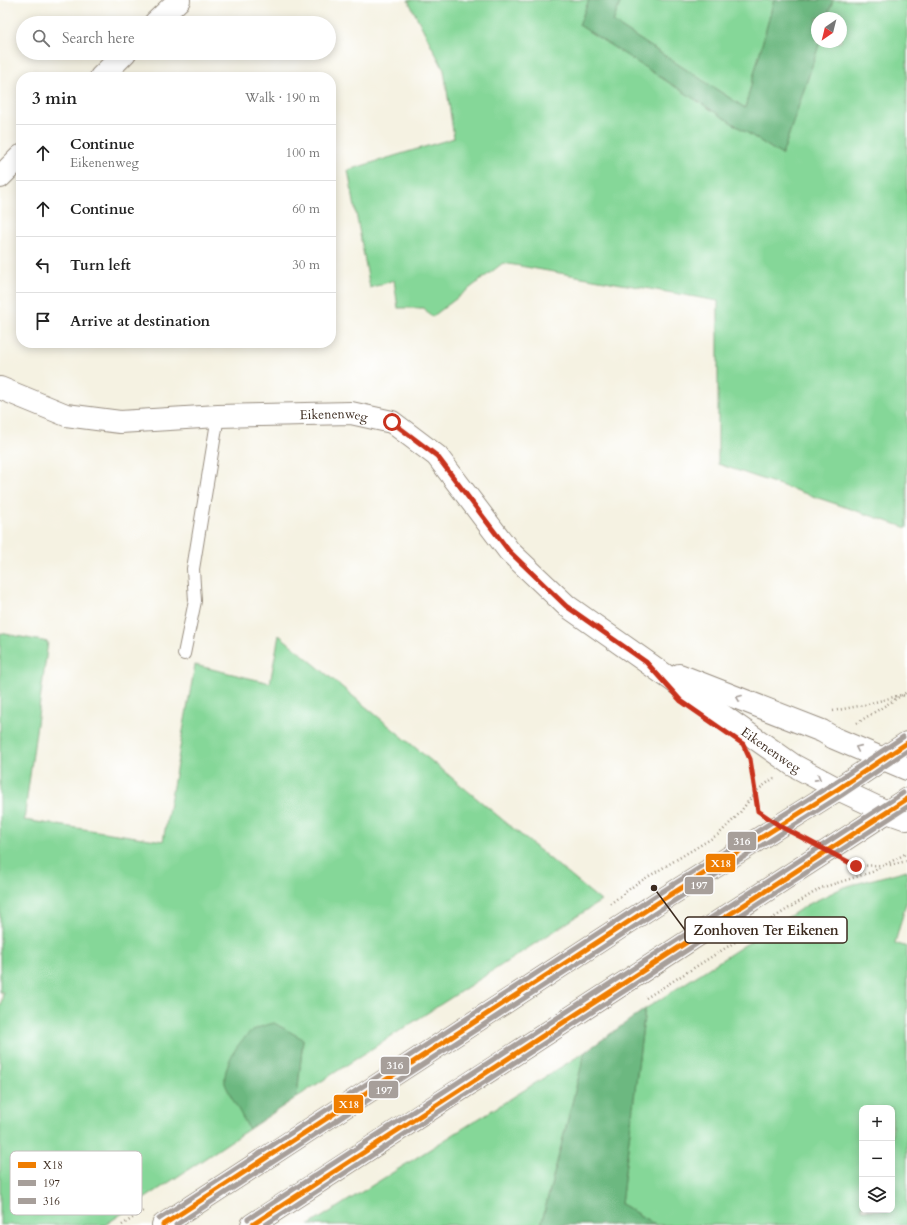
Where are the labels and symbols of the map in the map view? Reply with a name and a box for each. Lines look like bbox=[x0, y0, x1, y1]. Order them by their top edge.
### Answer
north arrow bbox=[811, 12, 847, 48]
street label: Eikenenweg bbox=[299, 405, 370, 427]
route start bbox=[383, 413, 401, 431]
one-way arrow bbox=[735, 695, 742, 703]
street label: Eikenenweg bbox=[737, 723, 804, 778]
one-way arrow bbox=[855, 745, 862, 753]
one-way arrow bbox=[813, 774, 821, 781]
line badge: 316 bbox=[727, 831, 757, 851]
text: 316 bbox=[734, 834, 751, 849]
line badge: X18 bbox=[705, 853, 736, 873]
text: X18 bbox=[711, 856, 731, 871]
route end bbox=[847, 857, 865, 875]
line badge: 197 bbox=[684, 876, 714, 895]
text: 197 bbox=[691, 878, 708, 893]
callout: Zonhoven Ter Eikenen bbox=[685, 917, 847, 943]
text: Zonhoven Ter Eikenen bbox=[693, 921, 839, 940]
line badge: 316 bbox=[380, 1056, 410, 1075]
text: 316 bbox=[387, 1058, 404, 1073]
line badge: 197 bbox=[368, 1080, 399, 1099]
text: 197 bbox=[376, 1083, 393, 1098]
line badge: X18 bbox=[333, 1094, 364, 1114]
text: X18 bbox=[339, 1097, 359, 1112]
legend bbox=[10, 1151, 142, 1215]
text: X18 bbox=[43, 1158, 63, 1173]
text: 197 bbox=[43, 1176, 60, 1191]
text: 316 bbox=[43, 1194, 60, 1209]

